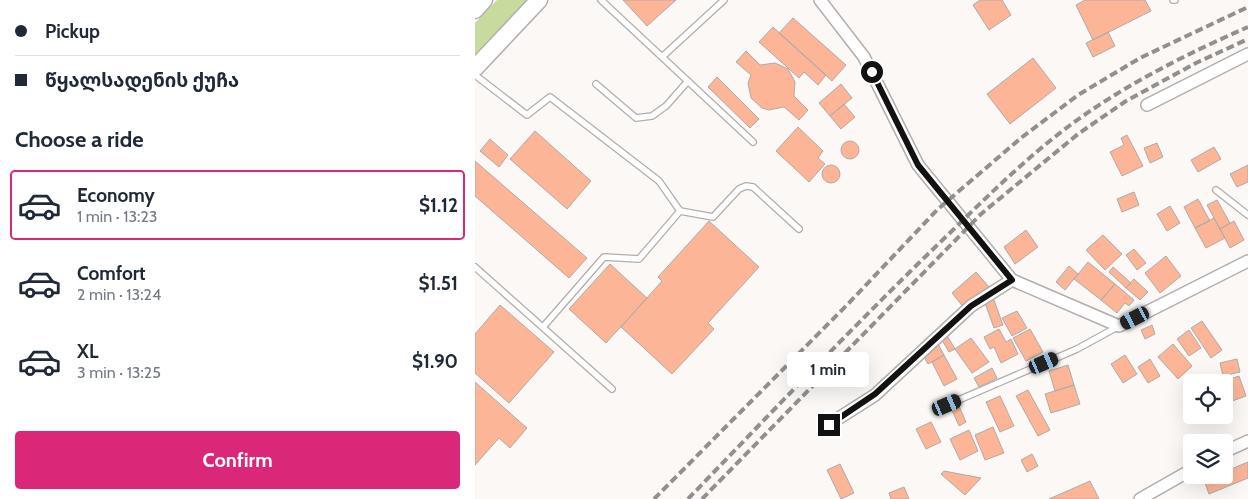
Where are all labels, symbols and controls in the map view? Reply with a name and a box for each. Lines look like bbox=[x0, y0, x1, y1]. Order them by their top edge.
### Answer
text: Pickup bbox=[45, 20, 100, 43]
route start bbox=[861, 61, 883, 83]
text: წყალსადენის ქუჩა bbox=[45, 69, 239, 92]
text: Choose a ride bbox=[15, 126, 144, 153]
icon: car bbox=[17, 183, 62, 228]
text: Economy bbox=[77, 184, 155, 207]
text: $1.12 bbox=[419, 194, 458, 217]
text: 1 min · 13:23 bbox=[77, 207, 157, 226]
icon: car bbox=[17, 261, 62, 306]
text: Comfort bbox=[77, 262, 146, 285]
text: $1.51 bbox=[419, 272, 458, 295]
text: 2 min · 13:24 bbox=[77, 285, 161, 304]
car bbox=[1118, 305, 1151, 331]
icon: car bbox=[17, 339, 62, 384]
text: XL bbox=[77, 340, 98, 363]
text: $1.90 bbox=[412, 350, 458, 373]
car bbox=[1027, 350, 1060, 376]
callout: 1 min bbox=[788, 352, 870, 388]
text: 1 min bbox=[810, 360, 846, 379]
text: 3 min · 13:25 bbox=[77, 363, 161, 382]
map controls bbox=[1183, 374, 1233, 484]
button: locate bbox=[1183, 374, 1233, 424]
car bbox=[930, 392, 963, 418]
route end bbox=[818, 414, 840, 436]
button: Confirm bbox=[15, 431, 460, 489]
button: layers bbox=[1183, 434, 1233, 484]

